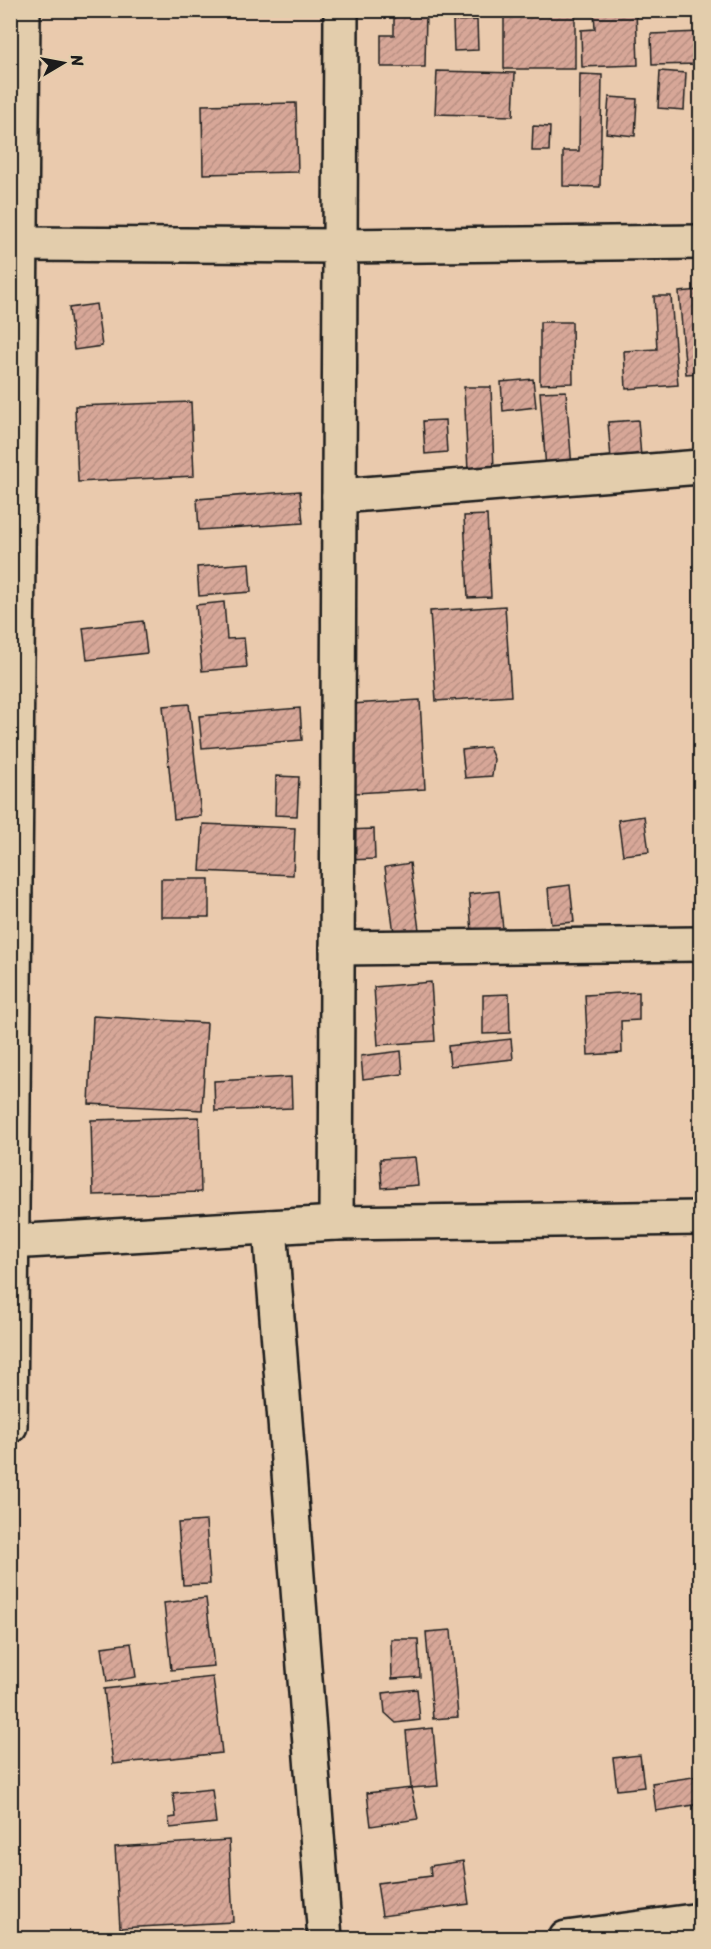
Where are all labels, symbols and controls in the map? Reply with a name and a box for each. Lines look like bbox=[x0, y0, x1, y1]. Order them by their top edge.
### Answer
north arrow bbox=[33, 33, 93, 93]
text: N bbox=[62, 52, 93, 69]

